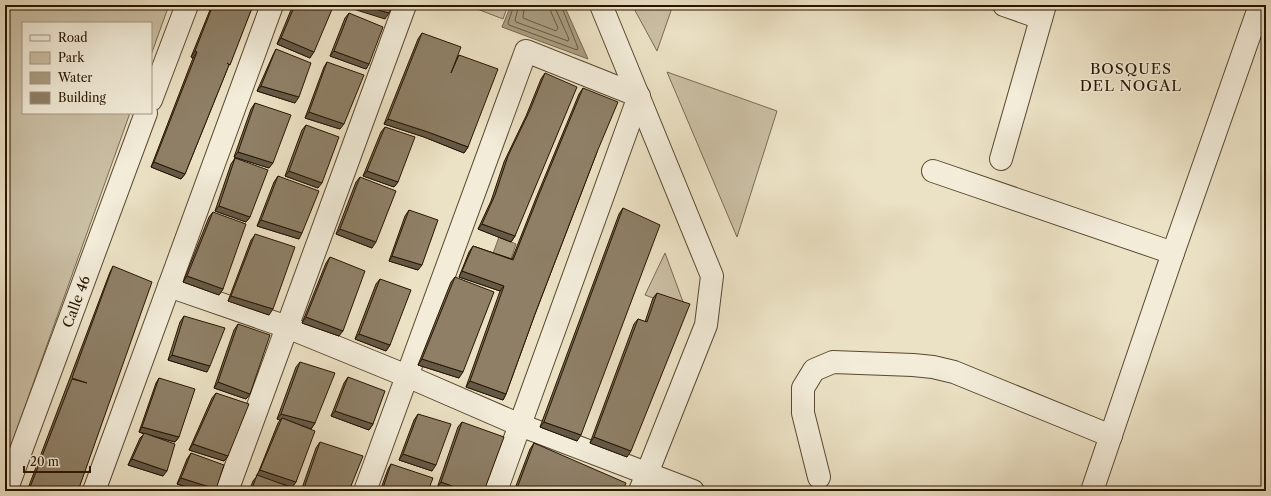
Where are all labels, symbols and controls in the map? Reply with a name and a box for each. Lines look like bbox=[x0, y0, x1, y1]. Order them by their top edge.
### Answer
legend bbox=[22, 22, 152, 114]
text: Road bbox=[58, 30, 88, 45]
text: Park bbox=[58, 50, 85, 65]
district label: BOSQUES DEL NOGAL bbox=[1080, 59, 1182, 95]
text: Water bbox=[57, 70, 92, 85]
text: Building bbox=[58, 90, 106, 105]
street label: Calle 46 bbox=[58, 273, 94, 330]
scale bar bbox=[24, 448, 90, 474]
text: 20 m bbox=[30, 454, 59, 469]

